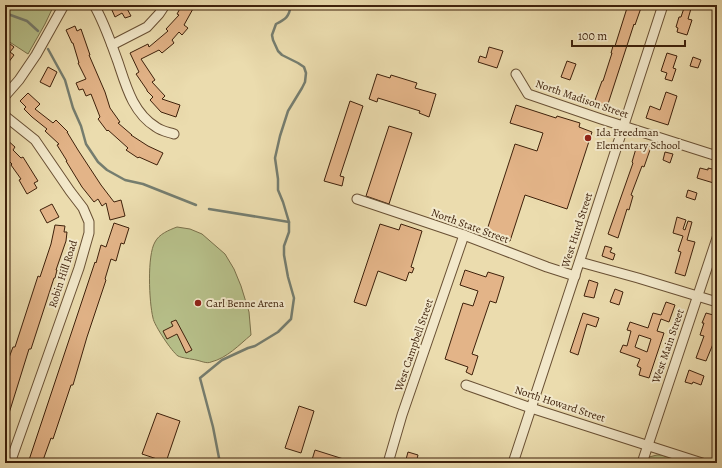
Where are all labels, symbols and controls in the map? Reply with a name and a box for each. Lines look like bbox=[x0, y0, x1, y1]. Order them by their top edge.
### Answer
scale bar bbox=[572, 22, 685, 48]
text: 100 m bbox=[578, 28, 607, 44]
street label: North Madison Street bbox=[533, 76, 631, 122]
place label: Ida Freedman Elementary School bbox=[596, 125, 681, 153]
marker: Ida Freedman Elementary School bbox=[583, 133, 593, 143]
street label: West Hurd Street bbox=[557, 190, 596, 270]
street label: North State Street bbox=[429, 205, 511, 247]
street label: Robin Hill Road bbox=[45, 238, 81, 310]
place label: Carl Benne Arena bbox=[206, 296, 285, 311]
street label: West Campbell Street bbox=[391, 297, 437, 394]
marker: Carl Benne Arena bbox=[193, 298, 203, 308]
street label: West Main Street bbox=[648, 307, 688, 386]
street label: North Howard Street bbox=[513, 382, 608, 426]

